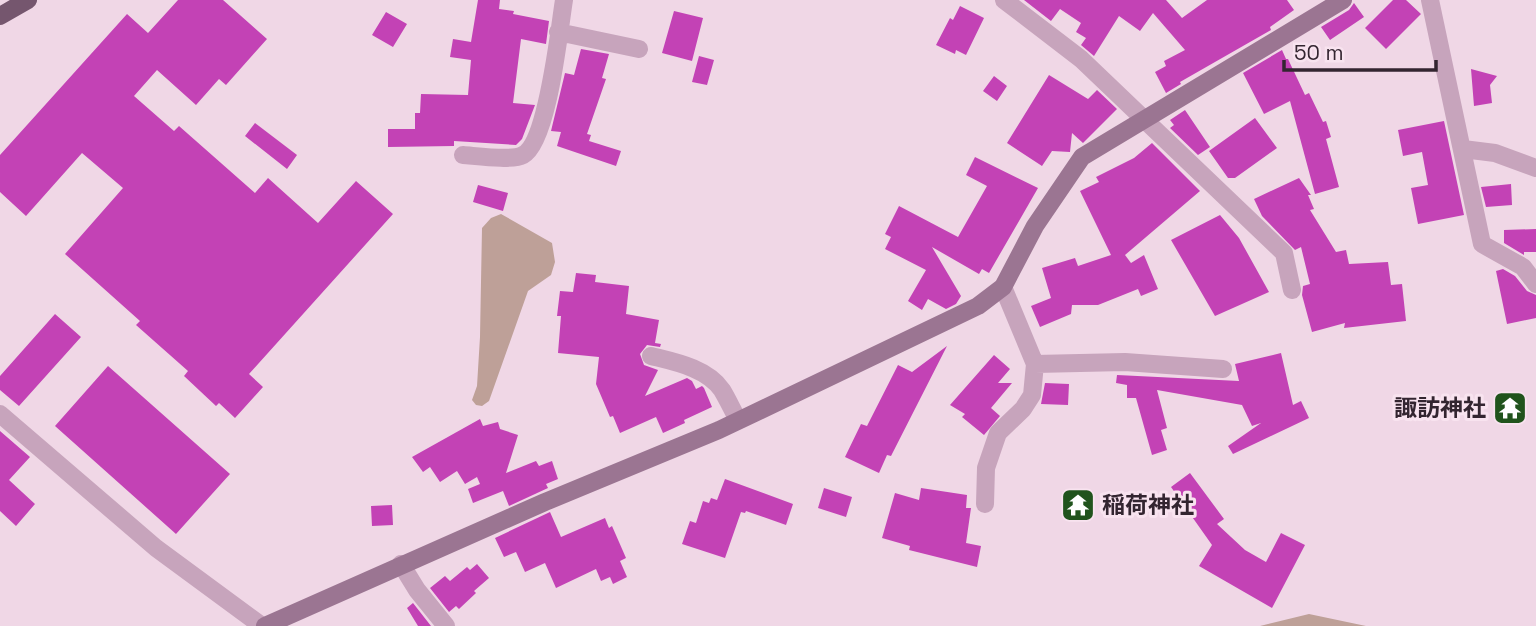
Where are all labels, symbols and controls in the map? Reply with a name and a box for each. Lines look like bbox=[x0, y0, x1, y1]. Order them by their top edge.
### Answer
scale bar bbox=[1284, 28, 1436, 72]
text: 50 m bbox=[1294, 39, 1344, 66]
temple icon: 諏訪神社 bbox=[1491, 389, 1529, 427]
place label: 諏訪神社 bbox=[1394, 393, 1486, 423]
temple icon: 稲荷神社 bbox=[1059, 486, 1097, 524]
place label: 稲荷神社 bbox=[1102, 490, 1194, 520]

